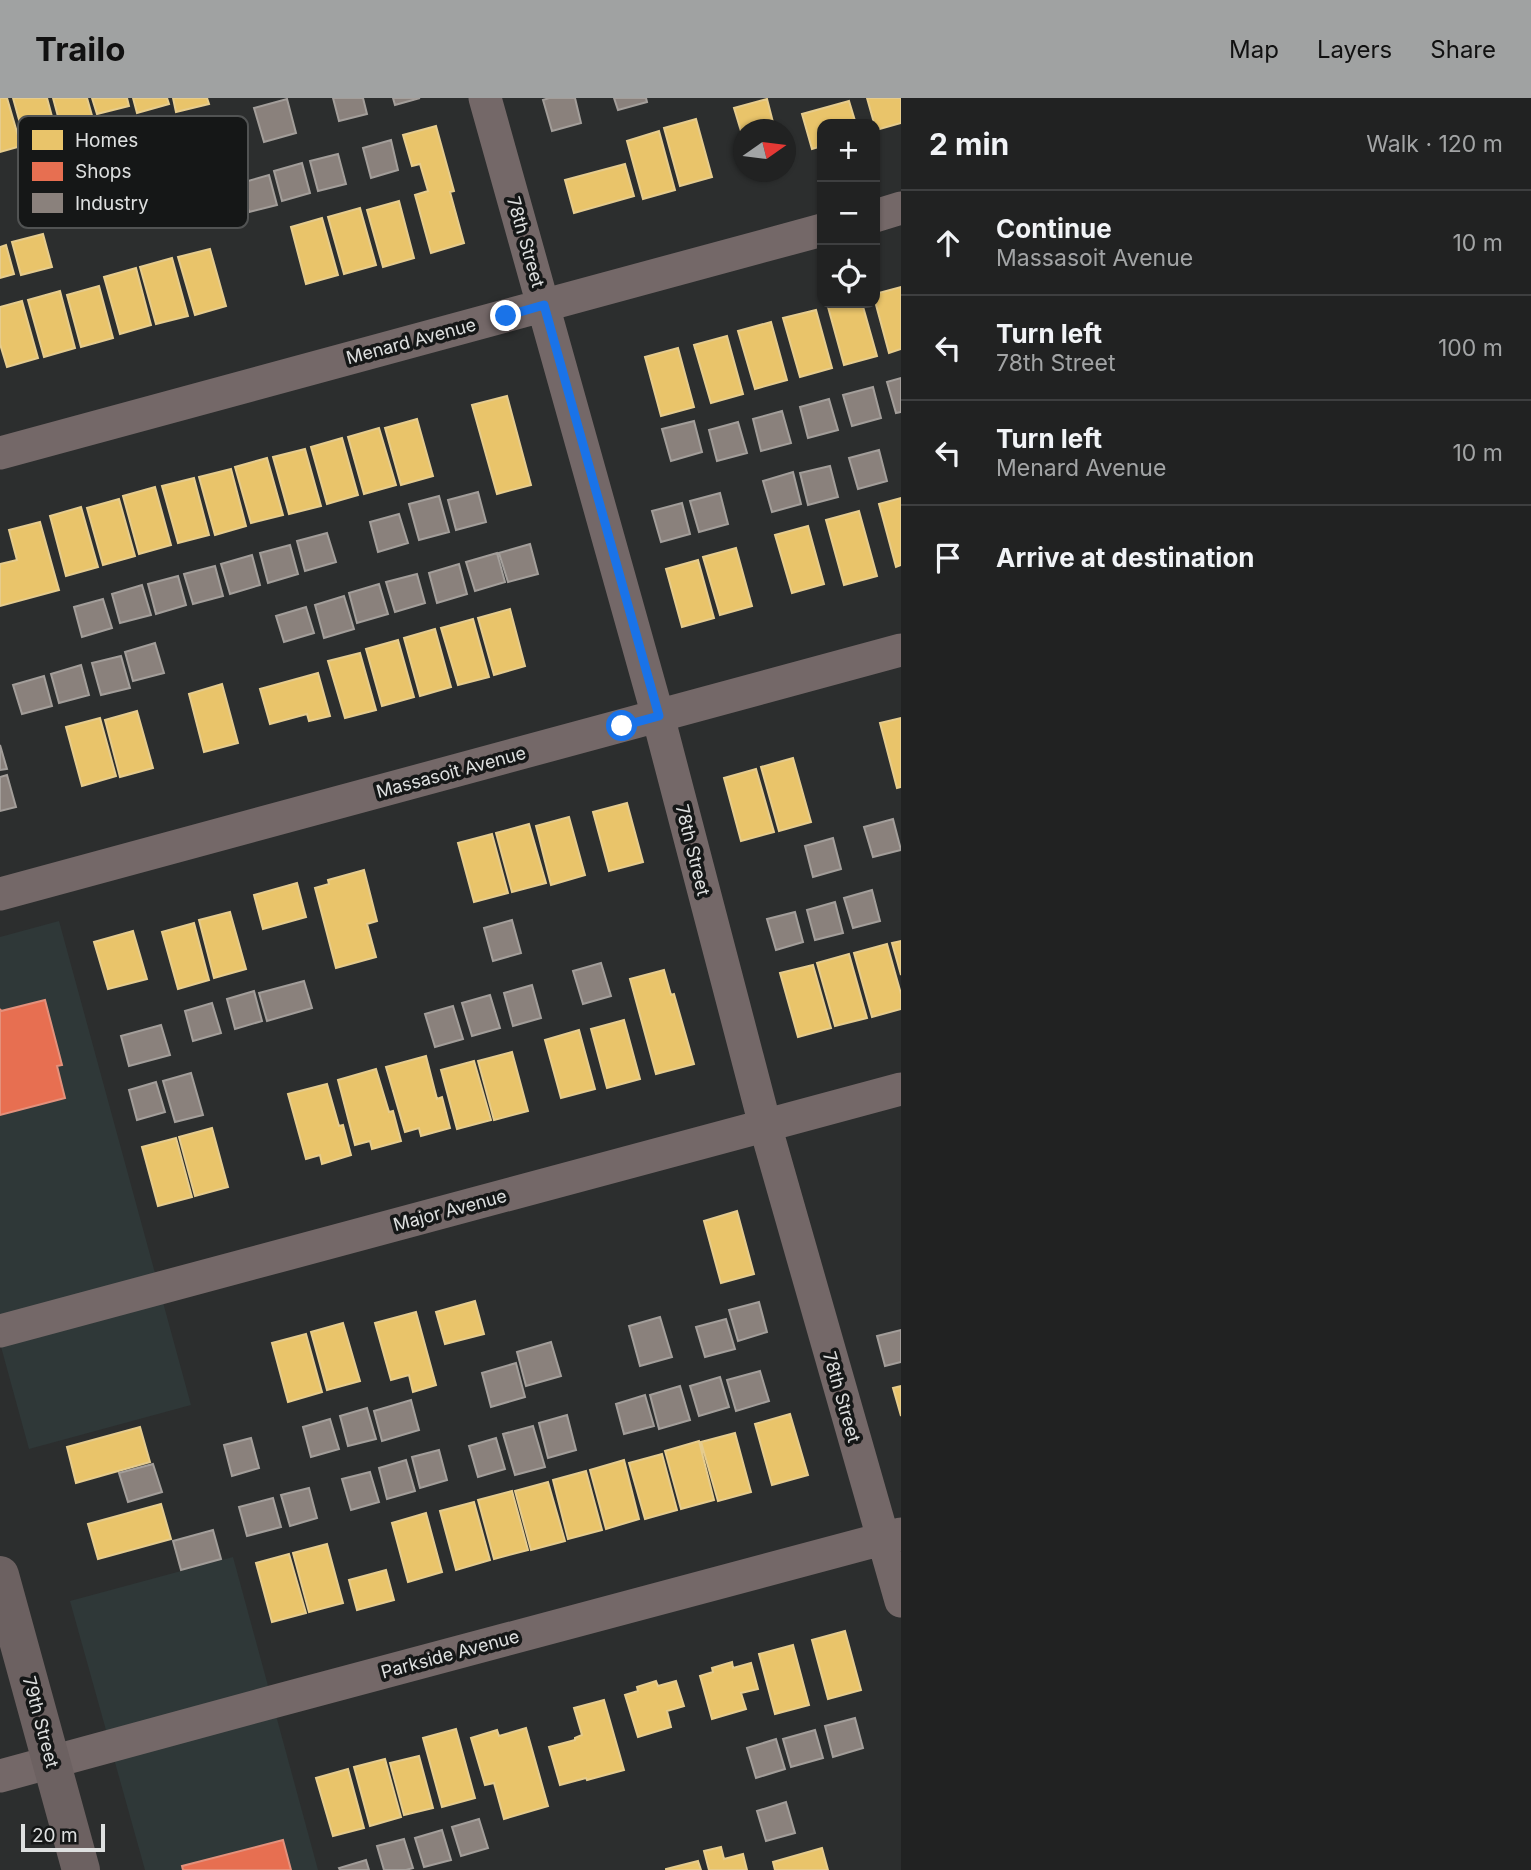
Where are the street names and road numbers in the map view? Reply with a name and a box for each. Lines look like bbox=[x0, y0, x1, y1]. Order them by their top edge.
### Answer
street label: 78th Street bbox=[503, 194, 549, 290]
street label: Menard Avenue bbox=[344, 314, 478, 368]
street label: Massasoit Avenue bbox=[374, 742, 528, 802]
street label: 78th Street bbox=[672, 802, 715, 898]
street label: Major Avenue bbox=[391, 1185, 509, 1235]
street label: 78th Street bbox=[819, 1349, 865, 1445]
street label: Parkside Avenue bbox=[379, 1625, 521, 1683]
street label: 79th Street bbox=[19, 1674, 63, 1770]

